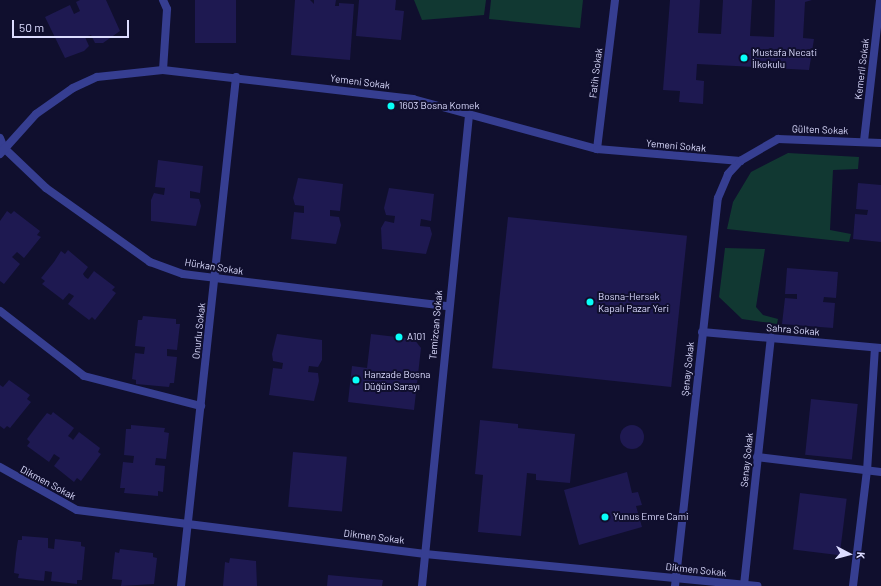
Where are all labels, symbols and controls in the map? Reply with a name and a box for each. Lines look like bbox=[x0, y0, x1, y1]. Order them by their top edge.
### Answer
scale bar bbox=[14, 12, 131, 38]
text: 50 m bbox=[19, 20, 44, 34]
street label: Kemerli Sokak bbox=[852, 38, 872, 100]
place label: Mustafa Necati İlkokulu bbox=[752, 46, 817, 70]
street label: Fatih Sokak bbox=[587, 47, 605, 99]
marker: Mustafa Necati İlkokulu bbox=[739, 53, 749, 63]
street label: Yemeni Sokak bbox=[329, 72, 391, 92]
place label: 1603 Bosna Komek bbox=[399, 100, 479, 112]
marker: 1603 Bosna Komek bbox=[386, 101, 396, 111]
street label: Gülten Sokak bbox=[792, 123, 848, 137]
street label: Yemeni Sokak bbox=[646, 137, 706, 155]
street label: Hürkan Sokak bbox=[184, 256, 244, 278]
street label: Temizcan Sokak bbox=[427, 290, 445, 360]
place label: Bosna-Hersek Kapalı Pazar Yeri bbox=[598, 290, 669, 314]
marker: Bosna-Hersek Kapalı Pazar Yeri bbox=[585, 297, 595, 307]
street label: Onurlu Sokak bbox=[190, 302, 208, 360]
street label: Sahra Sokak bbox=[766, 322, 820, 338]
place label: A101 bbox=[407, 331, 425, 343]
marker: A101 bbox=[394, 332, 404, 342]
street label: Şenay Sokak bbox=[679, 341, 697, 397]
place label: Hanzade Bosna Düğün Sarayı bbox=[364, 368, 430, 392]
marker: Hanzade Bosna Düğün Sarayı bbox=[351, 375, 361, 385]
street label: Senay Sokak bbox=[738, 432, 756, 488]
street label: Dikmen Sokak bbox=[18, 463, 78, 503]
place label: Yunus Emre Cami bbox=[613, 511, 688, 523]
marker: Yunus Emre Cami bbox=[600, 512, 610, 522]
street label: Dikmen Sokak bbox=[343, 527, 405, 547]
north arrow bbox=[829, 534, 869, 574]
text: K bbox=[855, 551, 868, 559]
street label: Dikmen Sokak bbox=[665, 561, 727, 579]

